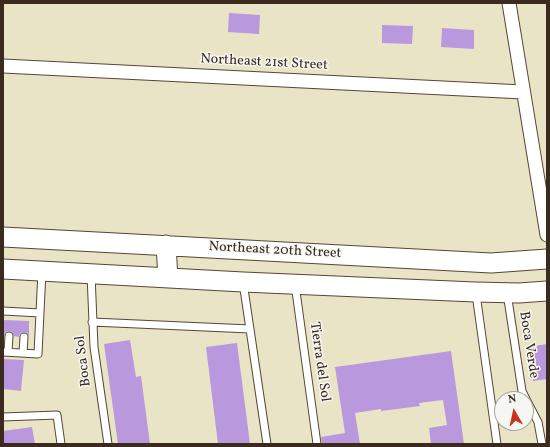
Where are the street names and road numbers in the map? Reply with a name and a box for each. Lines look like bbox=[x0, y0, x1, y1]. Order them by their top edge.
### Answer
street label: Northeast 21st Street bbox=[200, 51, 328, 75]
street label: Northeast 20th Street bbox=[208, 239, 342, 263]
street label: Boca Verde bbox=[514, 310, 542, 380]
street label: Tierra del Sol bbox=[305, 321, 333, 403]
street label: Boca Sol bbox=[73, 334, 95, 388]

